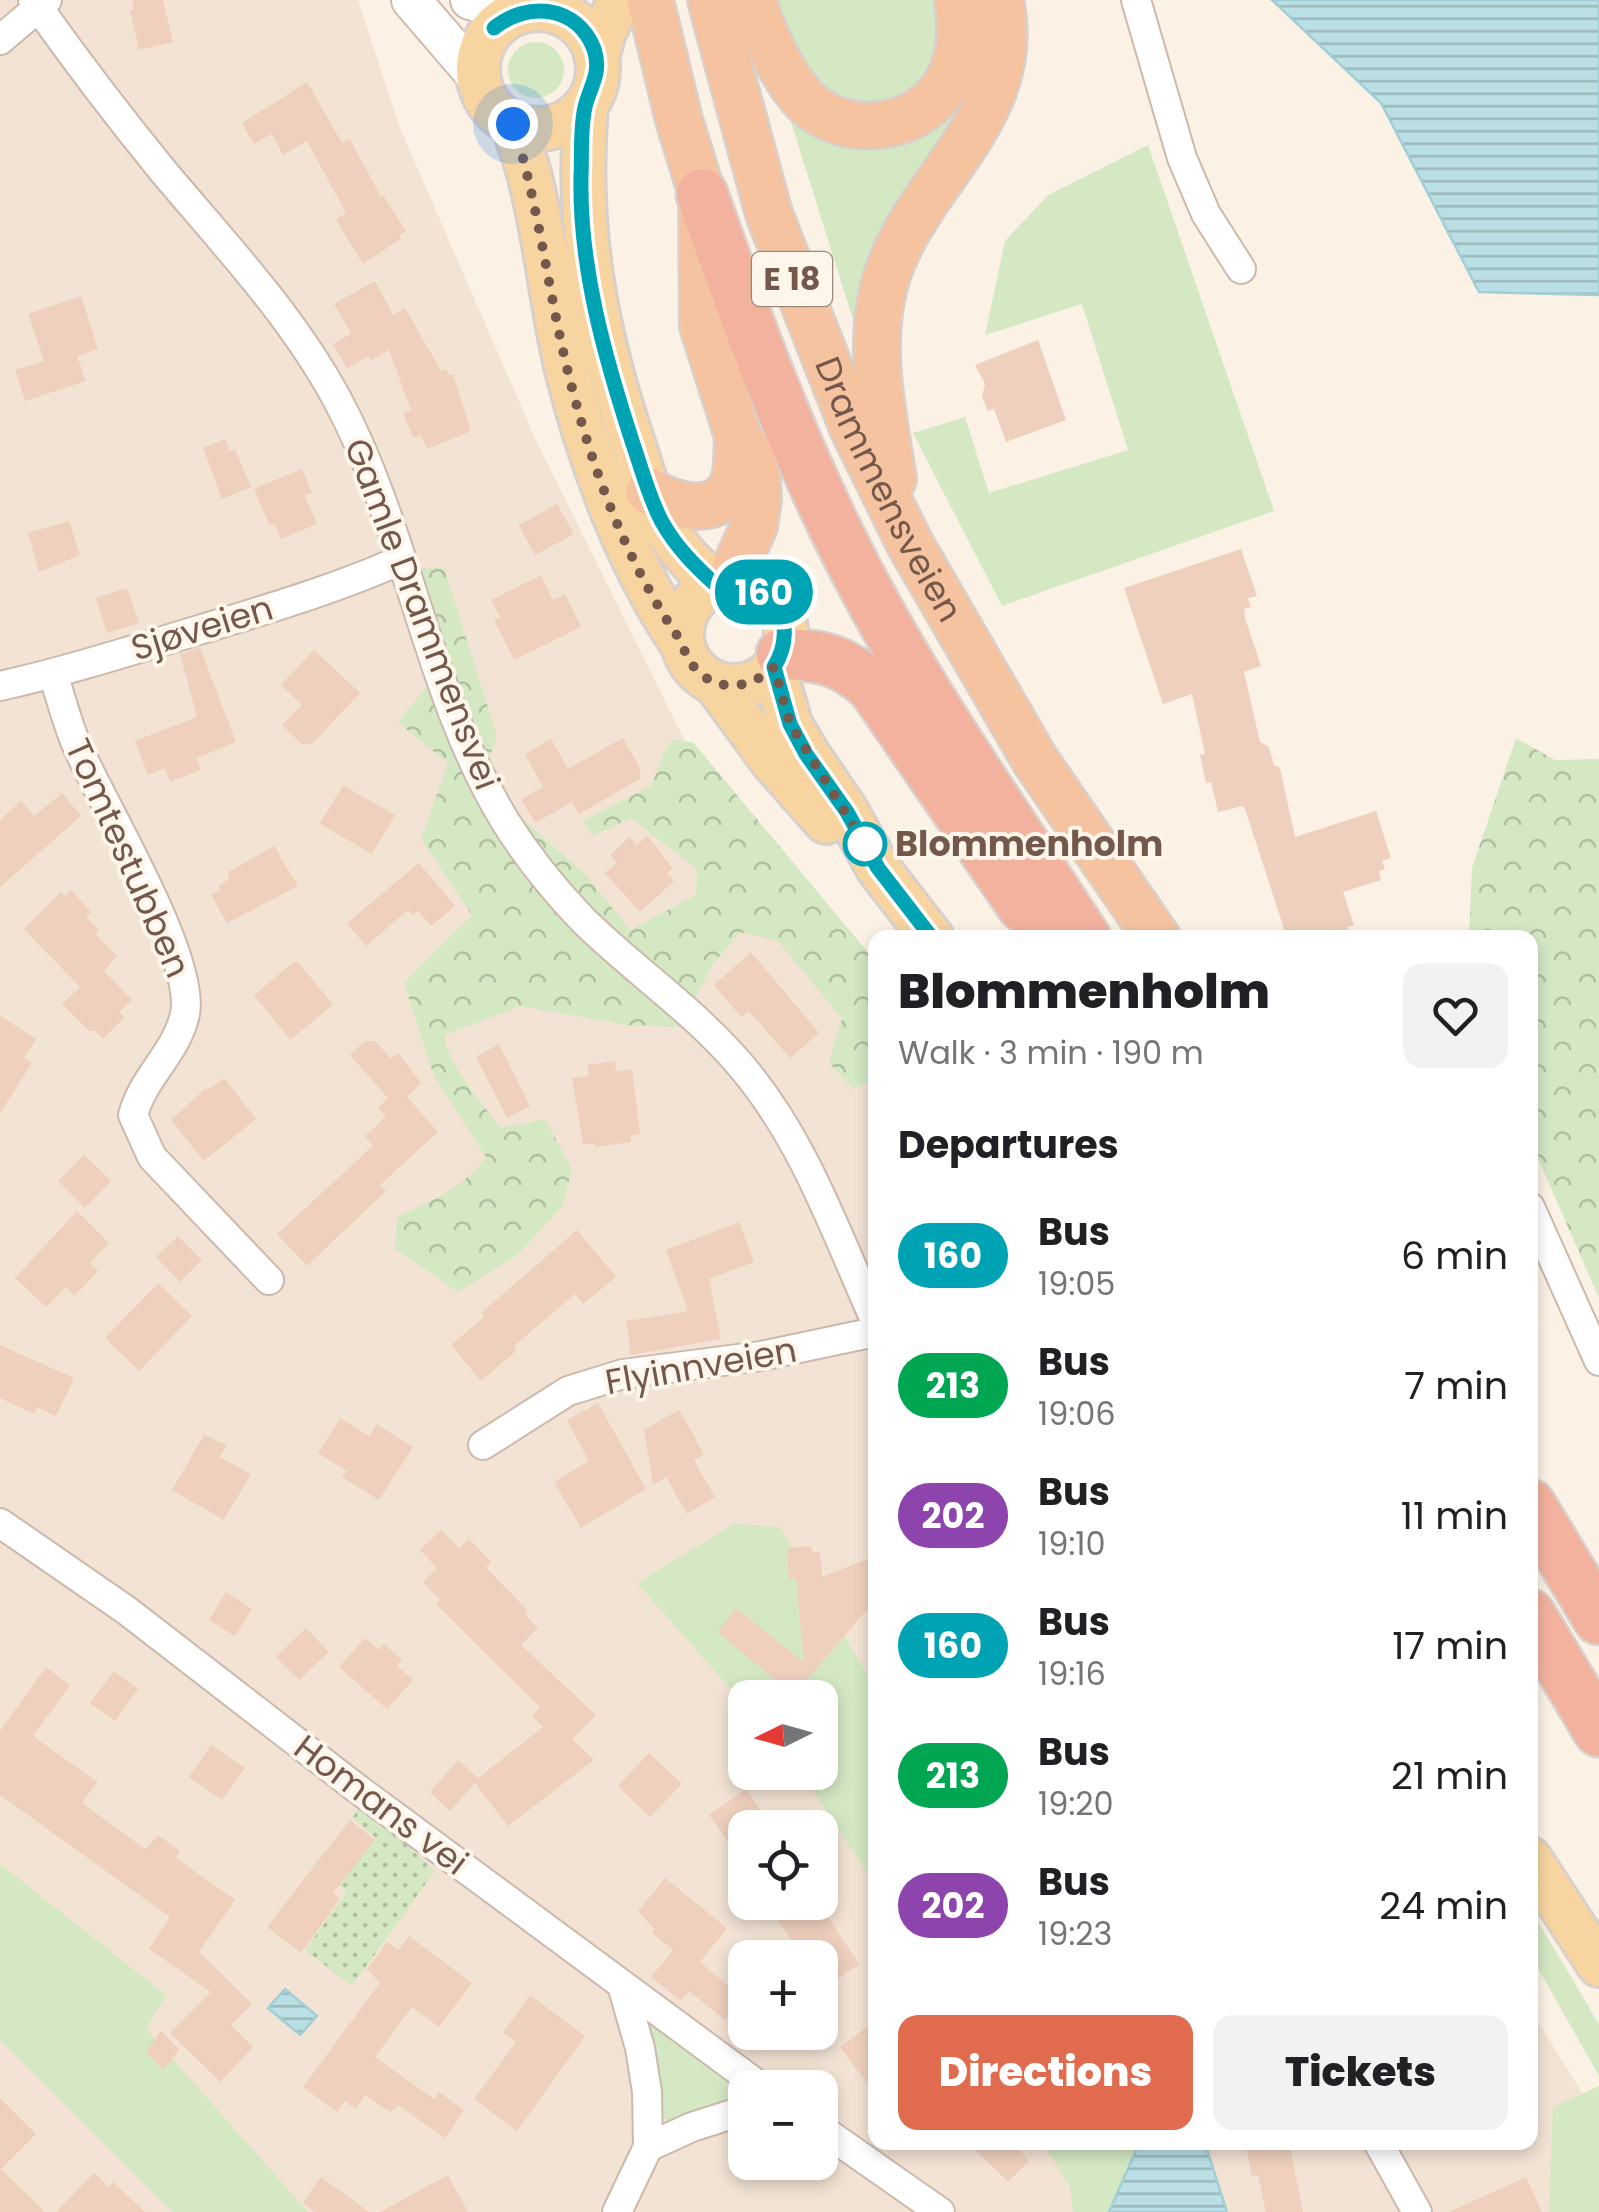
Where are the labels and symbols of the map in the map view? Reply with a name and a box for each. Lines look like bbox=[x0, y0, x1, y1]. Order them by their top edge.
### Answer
your location bbox=[488, 99, 538, 149]
road number: E 18 bbox=[752, 252, 832, 306]
street label: Drammensveien bbox=[803, 349, 975, 631]
street label: Gamle Drammensvei bbox=[333, 431, 512, 796]
line badge: 160 bbox=[706, 560, 822, 624]
street label: Sjøveien bbox=[125, 583, 279, 672]
street label: Tomtestubben bbox=[54, 731, 203, 985]
place label: Blommenholm bbox=[895, 819, 1163, 868]
marker: Blommenholm bbox=[844, 823, 886, 865]
street label: Flyinnveien bbox=[601, 1325, 800, 1406]
north arrow bbox=[728, 1680, 838, 1790]
street label: Homans vei bbox=[284, 1723, 478, 1886]

